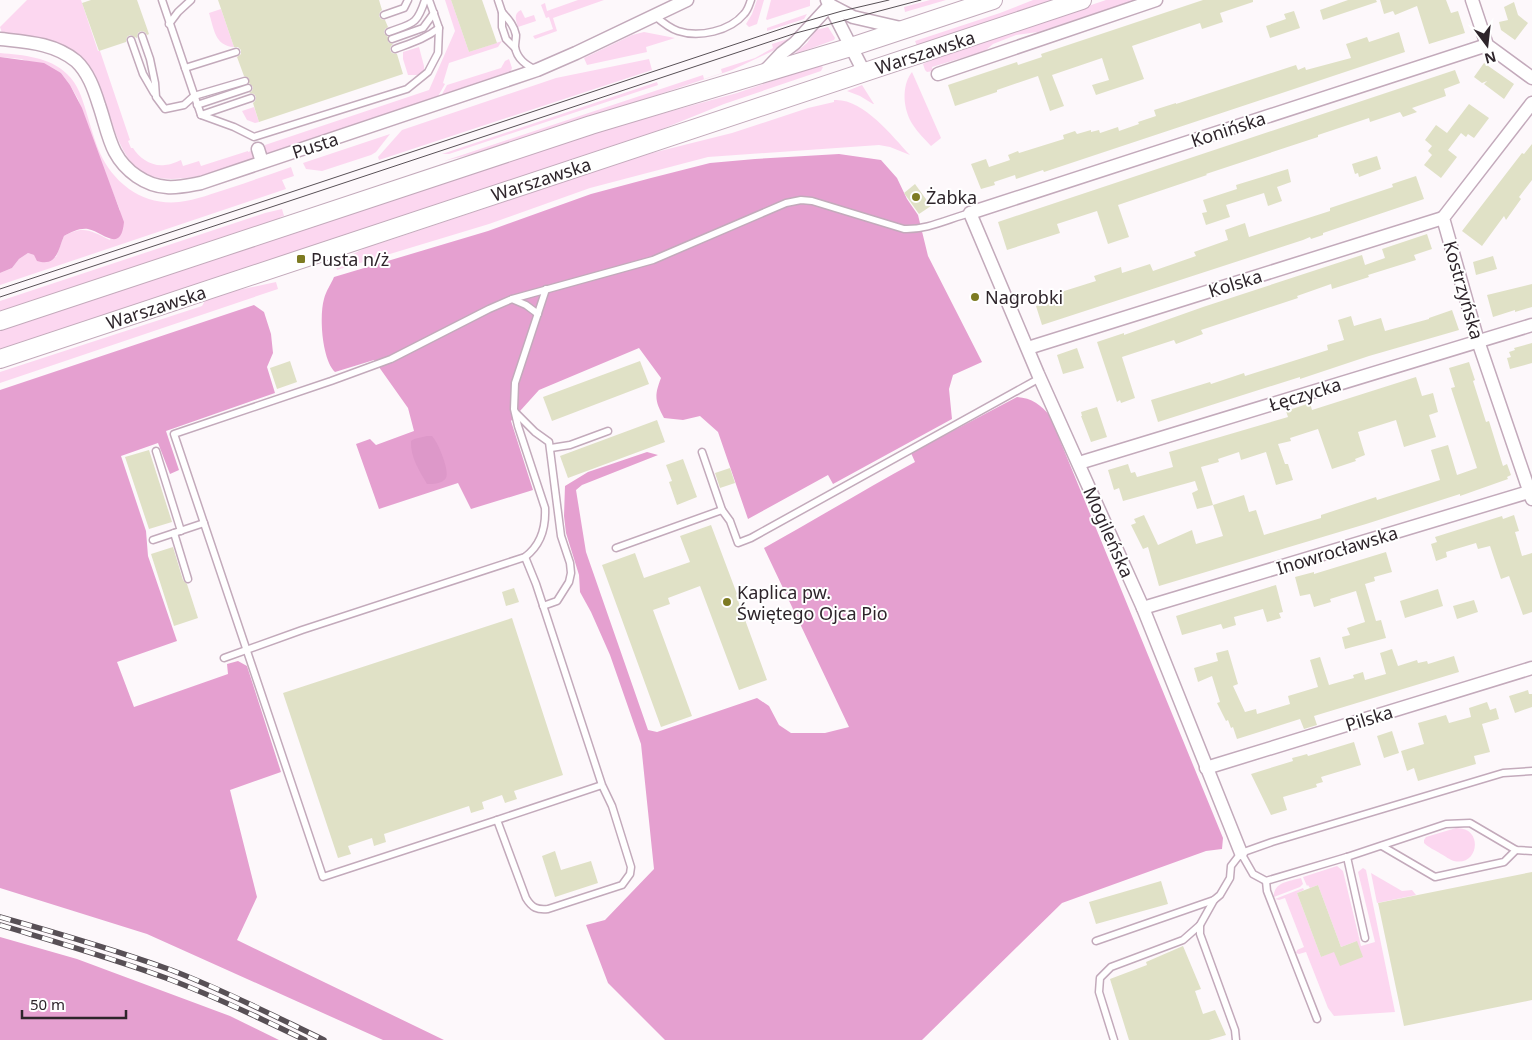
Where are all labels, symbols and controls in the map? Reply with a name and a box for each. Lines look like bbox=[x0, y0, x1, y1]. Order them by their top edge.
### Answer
north arrow bbox=[1462, 20, 1512, 70]
street label: Warszawska bbox=[872, 25, 978, 79]
text: N bbox=[1483, 47, 1498, 69]
street label: Konińska bbox=[1188, 106, 1268, 152]
street label: Pusta bbox=[289, 126, 341, 164]
street label: Warszawska bbox=[488, 152, 594, 206]
place label: Żabka bbox=[926, 185, 977, 209]
marker: Żabka bbox=[910, 191, 922, 203]
street label: Kostrzyńska bbox=[1438, 238, 1490, 342]
place label: Pusta n/ż bbox=[311, 247, 389, 271]
marker: Pusta n/ż bbox=[295, 253, 307, 265]
street label: Kolska bbox=[1205, 263, 1265, 303]
street label: Warszawska bbox=[103, 280, 209, 334]
place label: Nagrobki bbox=[985, 285, 1063, 309]
marker: Nagrobki bbox=[969, 291, 981, 303]
street label: Łęczycka bbox=[1266, 372, 1344, 416]
street label: Mogileńska bbox=[1078, 483, 1140, 581]
street label: Inowrocławska bbox=[1273, 520, 1401, 580]
place label: Kaplica pw. Świętego Ojca Pio bbox=[737, 580, 888, 625]
marker: Kaplica pw. Świętego Ojca Pio bbox=[721, 596, 733, 608]
street label: Pilska bbox=[1342, 699, 1396, 737]
scale bar bbox=[22, 988, 126, 1020]
text: 50 m bbox=[30, 994, 65, 1014]

